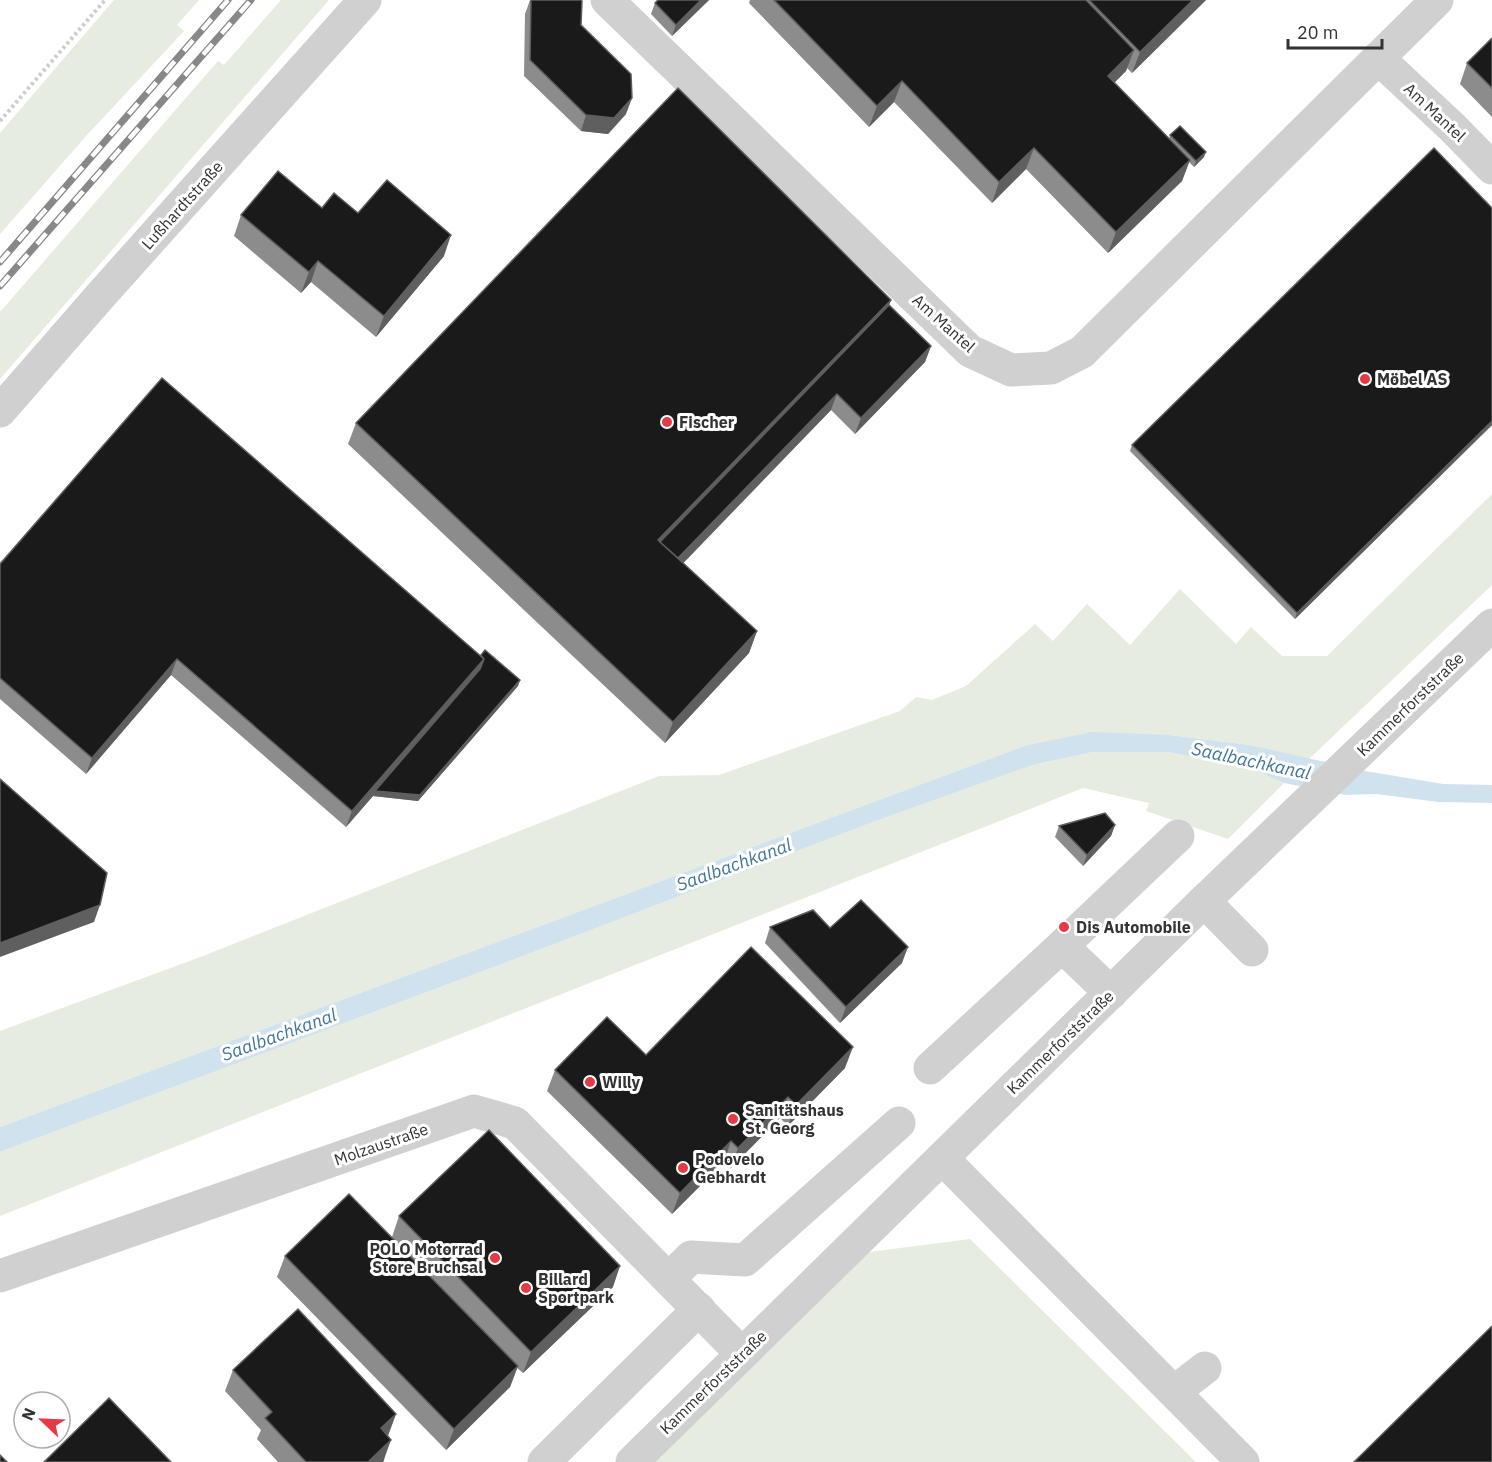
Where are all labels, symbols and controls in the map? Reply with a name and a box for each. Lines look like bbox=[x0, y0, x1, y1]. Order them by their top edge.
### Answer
scale bar bbox=[1288, 12, 1382, 50]
text: 20 m bbox=[1297, 21, 1339, 44]
street label: Am Mantel bbox=[1400, 78, 1470, 146]
street label: Lußhardtstraße bbox=[137, 156, 227, 253]
street label: Am Mantel bbox=[909, 290, 979, 356]
place label: Möbel AS bbox=[1377, 369, 1447, 389]
marker: Möbel AS bbox=[1358, 372, 1372, 386]
place label: Fischer bbox=[679, 412, 735, 432]
marker: Fischer bbox=[660, 415, 674, 429]
street label: Kammerforststraße bbox=[1352, 648, 1468, 760]
water label: Saalbachkanal bbox=[1190, 737, 1313, 784]
water label: Saalbachkanal bbox=[673, 833, 795, 896]
place label: Dis Automobile bbox=[1076, 917, 1191, 937]
marker: Dis Automobile bbox=[1057, 920, 1071, 934]
street label: Kammerforststraße bbox=[1002, 986, 1118, 1098]
water label: Saalbachkanal bbox=[218, 1003, 340, 1066]
place label: Willy bbox=[602, 1072, 641, 1092]
marker: Willy bbox=[583, 1075, 597, 1089]
place label: Sanitätshaus St. Georg bbox=[745, 1100, 844, 1138]
marker: Sanitätshaus St. Georg bbox=[726, 1112, 740, 1126]
street label: Molzaustraße bbox=[331, 1119, 431, 1169]
place label: Podovelo Gebhardt bbox=[695, 1149, 766, 1187]
marker: Podovelo Gebhardt bbox=[676, 1161, 690, 1175]
place label: POLO Motorrad Store Bruchsal bbox=[369, 1239, 483, 1277]
marker: POLO Motorrad Store Bruchsal bbox=[488, 1251, 502, 1265]
place label: Billard Sportpark bbox=[538, 1269, 615, 1307]
marker: Billard Sportpark bbox=[519, 1281, 533, 1295]
street label: Kammerforststraße bbox=[655, 1326, 771, 1438]
north arrow bbox=[12, 1390, 72, 1450]
text: N bbox=[17, 1405, 40, 1423]

